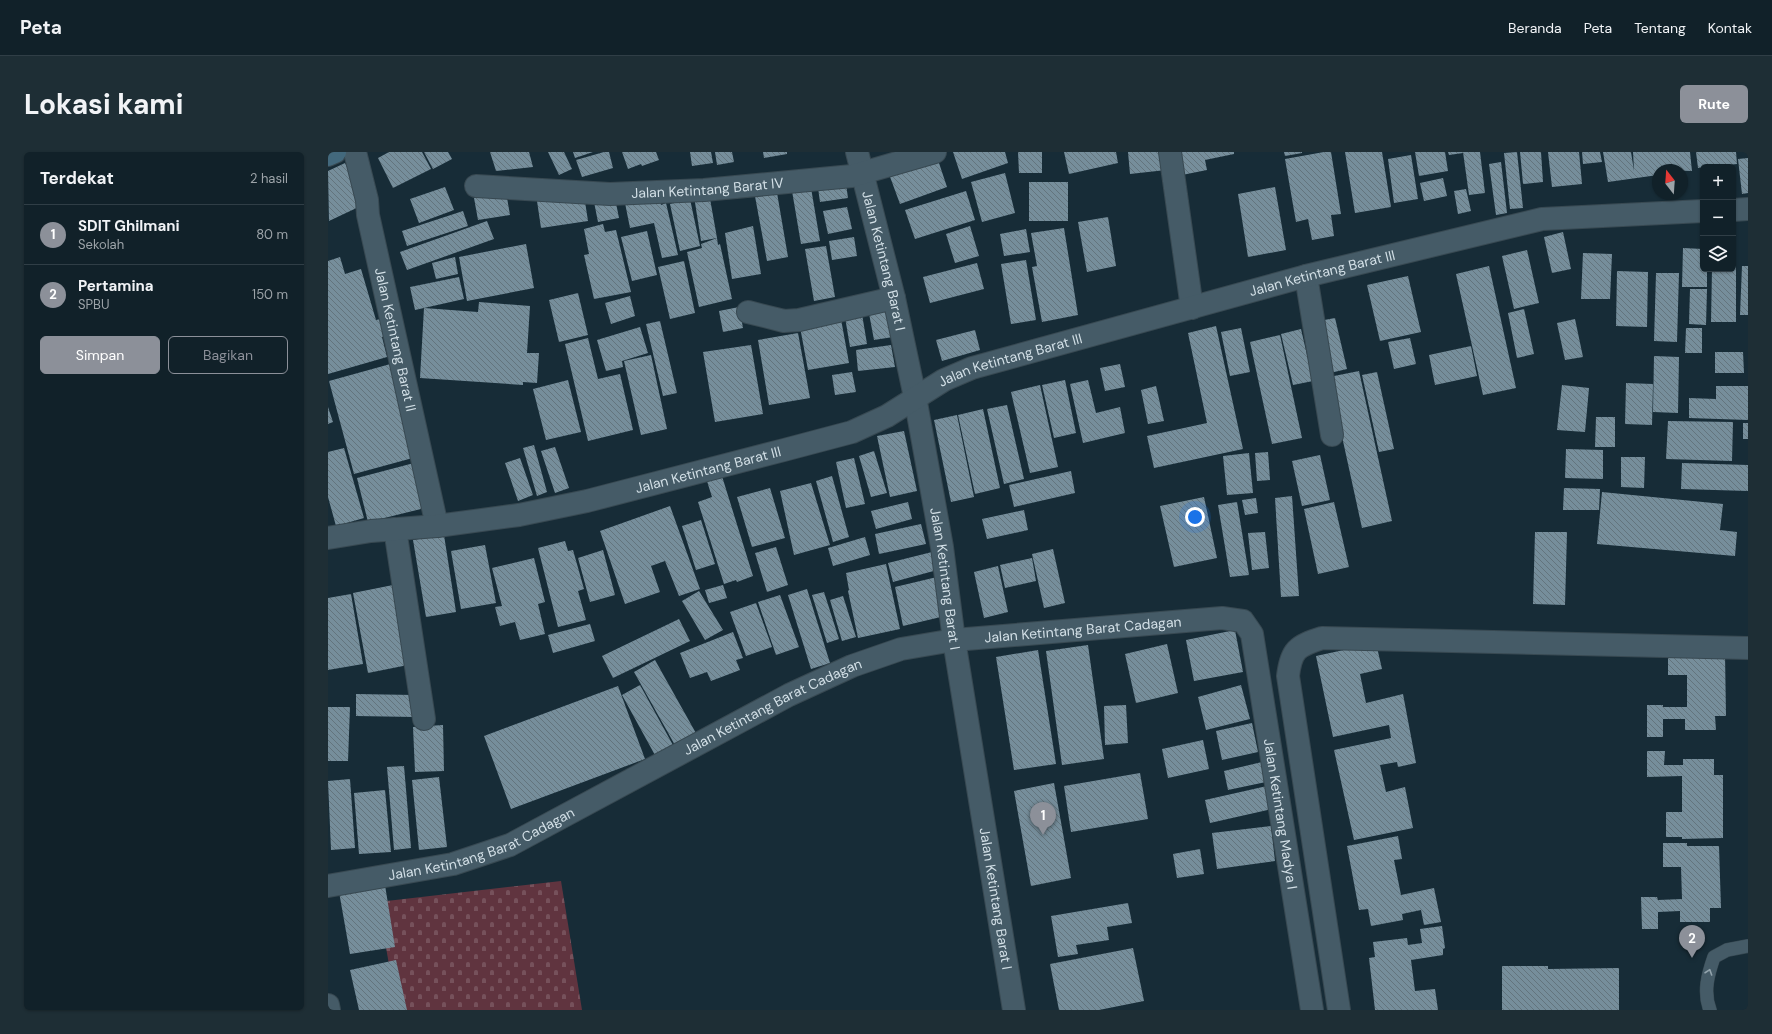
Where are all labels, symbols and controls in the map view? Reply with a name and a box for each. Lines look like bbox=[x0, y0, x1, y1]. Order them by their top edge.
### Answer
text: Peta bbox=[20, 15, 62, 40]
text: Beranda bbox=[1508, 19, 1562, 37]
text: Peta bbox=[1584, 19, 1612, 37]
text: Tentang bbox=[1634, 19, 1686, 37]
text: Kontak bbox=[1708, 19, 1752, 37]
button: Rute bbox=[1680, 85, 1748, 123]
text: Lokasi kami bbox=[24, 86, 183, 123]
north arrow bbox=[1652, 164, 1688, 200]
map controls bbox=[1700, 164, 1736, 272]
button: + bbox=[1700, 164, 1736, 200]
text: Terdekat bbox=[40, 167, 114, 189]
text: 2 hasil bbox=[250, 170, 288, 187]
street label: Jalan Ketintang Barat IV bbox=[631, 173, 785, 202]
street label: Jalan Ketintang Barat I bbox=[858, 189, 910, 332]
button: − bbox=[1700, 200, 1736, 236]
text: SDIT Ghilmani bbox=[78, 216, 180, 236]
text: 1 bbox=[51, 226, 55, 243]
text: 80 m bbox=[256, 226, 288, 243]
text: Sekolah bbox=[78, 236, 124, 253]
button: layers bbox=[1700, 236, 1736, 272]
street label: Jalan Ketintang Barat III bbox=[1247, 246, 1397, 300]
street label: Jalan Ketintang Barat II bbox=[371, 266, 420, 413]
text: Pertamina bbox=[78, 276, 154, 296]
text: 2 bbox=[49, 286, 57, 303]
text: 150 m bbox=[252, 286, 288, 303]
text: SPBU bbox=[78, 296, 109, 313]
street label: Jalan Ketintang Barat III bbox=[934, 329, 1084, 391]
button: Simpan bbox=[40, 336, 160, 374]
button: Bagikan bbox=[168, 336, 288, 374]
street label: Jalan Ketintang Barat III bbox=[633, 442, 783, 497]
street label: Jalan Ketintang Barat I bbox=[926, 506, 964, 651]
your location bbox=[1185, 507, 1205, 527]
street label: Jalan Ketintang Barat Cadagan bbox=[984, 612, 1182, 646]
street label: Jalan Ketintang Barat Cadagan bbox=[680, 654, 864, 759]
street label: Jalan Ketintang Madya I bbox=[1260, 737, 1302, 891]
pin: 1 bbox=[1030, 802, 1056, 835]
street label: Jalan Ketintang Barat Cadagan bbox=[387, 803, 578, 884]
street label: Jalan Ketintang Barat I bbox=[976, 826, 1016, 971]
pin: 2 bbox=[1679, 925, 1705, 958]
one-way arrow bbox=[1704, 968, 1713, 975]

